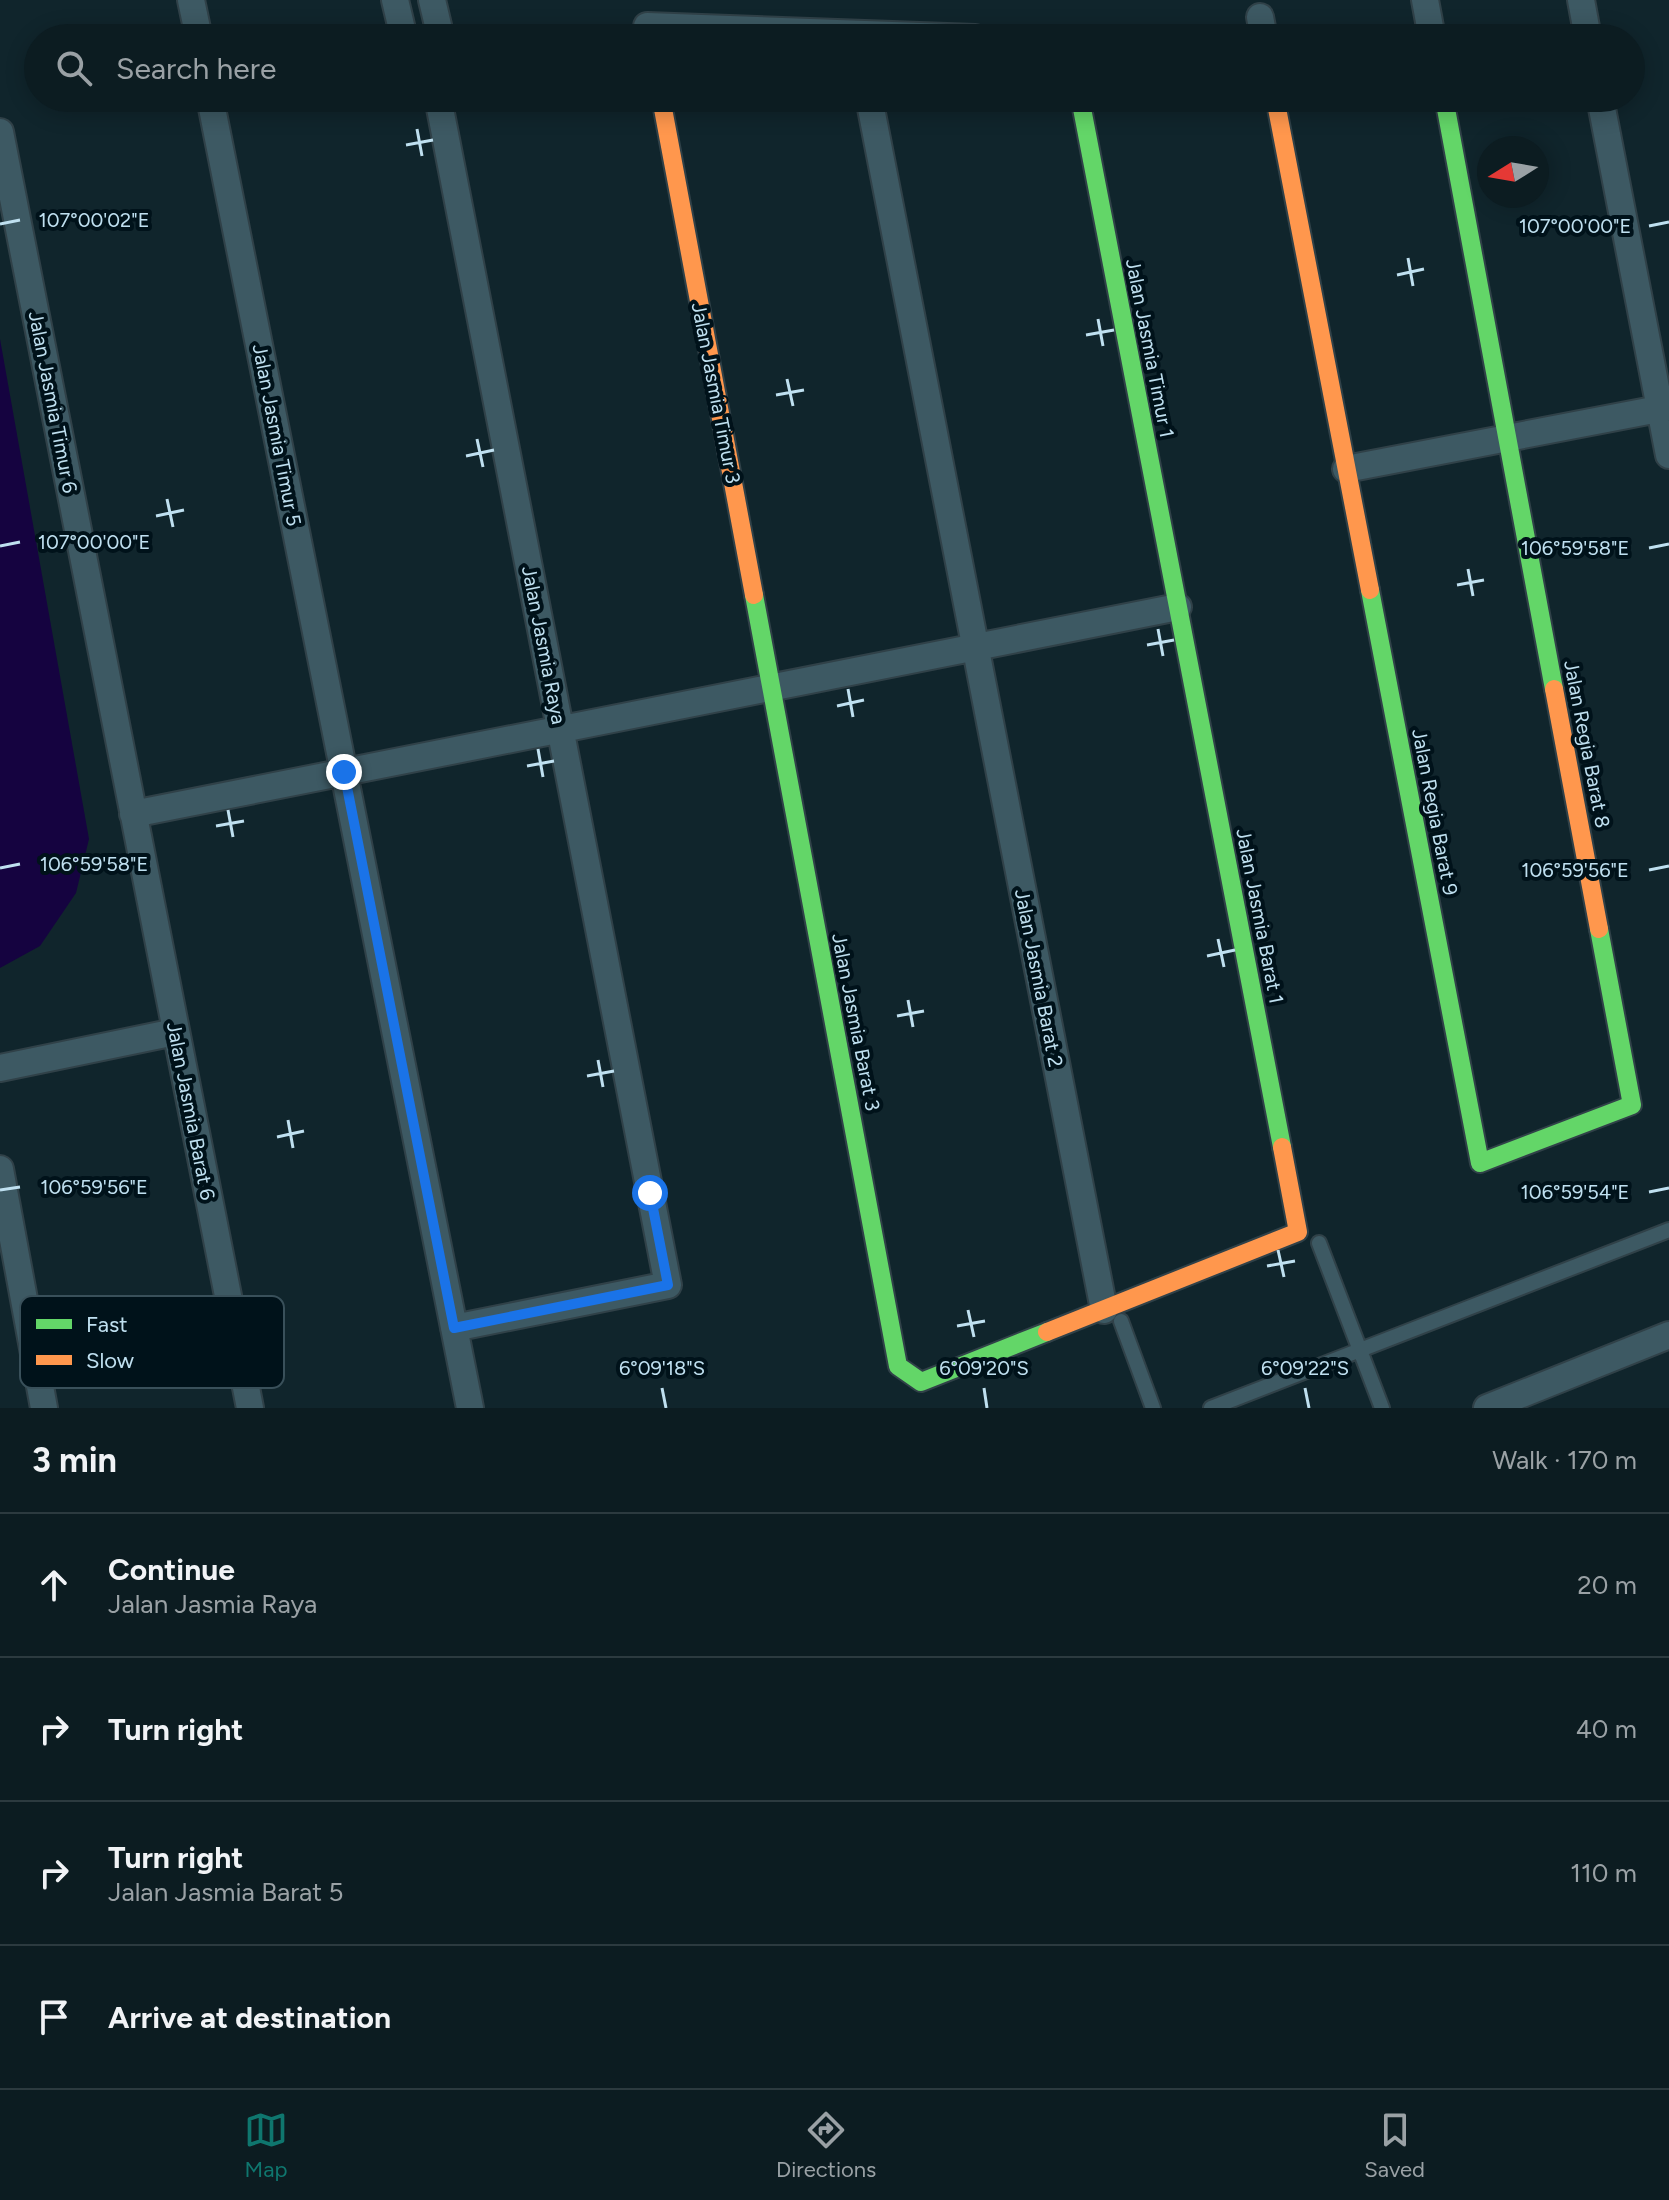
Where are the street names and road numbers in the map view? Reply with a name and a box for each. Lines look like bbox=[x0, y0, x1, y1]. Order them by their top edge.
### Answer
street label: Jalan Jasmia Timur 1 bbox=[1121, 257, 1179, 439]
street label: Jalan Jasmia Timur 3 bbox=[687, 300, 745, 486]
street label: Jalan Jasmia Timur 6 bbox=[24, 309, 82, 495]
street label: Jalan Jasmia Timur 5 bbox=[248, 342, 306, 528]
street label: Jalan Jasmia Raya bbox=[517, 564, 571, 726]
street label: Jalan Regia Barat 8 bbox=[1559, 658, 1615, 830]
street label: Jalan Regia Barat 9 bbox=[1407, 727, 1463, 897]
street label: Jalan Jasmia Barat 1 bbox=[1231, 826, 1289, 1006]
street label: Jalan Jasmia Barat 2 bbox=[1010, 887, 1068, 1069]
street label: Jalan Jasmia Barat 3 bbox=[827, 931, 885, 1113]
street label: Jalan Jasmia Barat 6 bbox=[162, 1020, 220, 1202]

